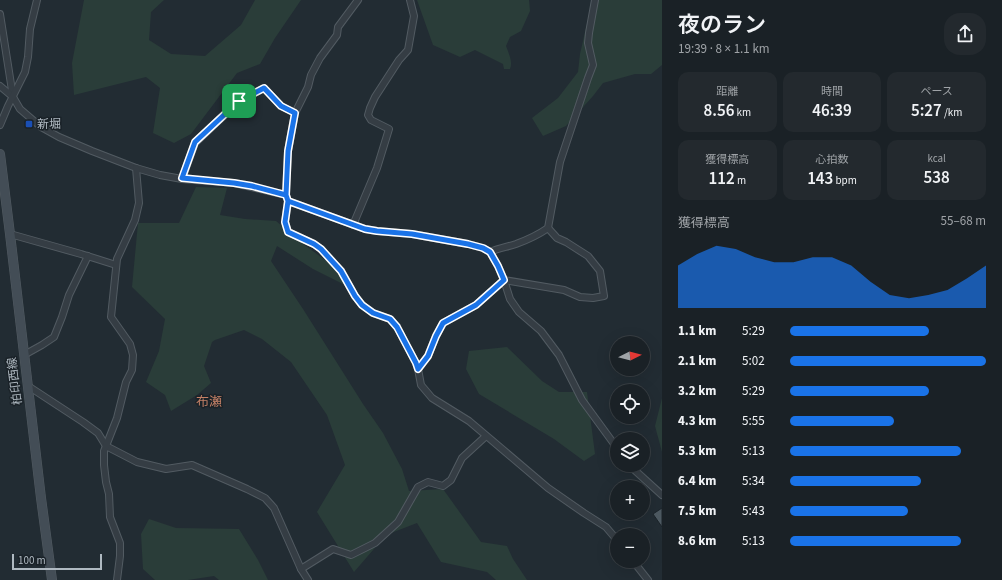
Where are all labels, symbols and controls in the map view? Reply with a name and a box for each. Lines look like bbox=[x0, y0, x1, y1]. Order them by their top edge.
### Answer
text: 夜のラン bbox=[678, 9, 766, 41]
button: share bbox=[944, 13, 986, 55]
text: 19:39 · 8 × 1.1 km bbox=[678, 40, 770, 58]
pin bbox=[222, 84, 256, 118]
text: 距離 bbox=[716, 84, 738, 99]
text: 時間 bbox=[821, 84, 843, 99]
text: ペース bbox=[920, 84, 953, 99]
icon: arrive bbox=[228, 90, 250, 112]
text: 8.56 bbox=[704, 99, 734, 123]
text: 46:39 bbox=[812, 99, 852, 123]
text: 5:27 bbox=[911, 99, 942, 123]
text: km bbox=[734, 105, 751, 120]
text: /km bbox=[942, 105, 962, 120]
place label: 新堀 bbox=[37, 116, 61, 133]
marker: 新堀 bbox=[24, 119, 34, 129]
text: kcal bbox=[927, 151, 946, 166]
text: 獲得標高 bbox=[705, 152, 749, 167]
text: 心拍数 bbox=[815, 152, 848, 167]
text: 538 bbox=[924, 166, 950, 190]
text: 112 bbox=[709, 167, 735, 191]
text: 143 bbox=[807, 167, 833, 191]
text: m bbox=[735, 173, 746, 188]
text: bpm bbox=[833, 173, 857, 188]
text: 55–68 m bbox=[941, 212, 986, 230]
text: 獲得標高 bbox=[678, 214, 730, 232]
text: 1.1 km bbox=[678, 322, 717, 340]
text: 5:29 bbox=[742, 322, 765, 340]
north arrow bbox=[610, 336, 650, 376]
map controls bbox=[610, 336, 650, 568]
text: 2.1 km bbox=[678, 352, 717, 370]
text: 5:02 bbox=[742, 352, 765, 370]
street label: 柏印西線 bbox=[4, 356, 26, 406]
text: 3.2 km bbox=[678, 382, 717, 400]
text: 5:29 bbox=[742, 382, 765, 400]
button: locate bbox=[610, 384, 650, 424]
district label: 布瀬 bbox=[196, 393, 222, 411]
text: 4.3 km bbox=[678, 412, 717, 430]
text: 5:55 bbox=[742, 412, 765, 430]
button: layers bbox=[610, 432, 650, 472]
text: 5.3 km bbox=[678, 442, 717, 460]
text: 5:13 bbox=[742, 442, 765, 460]
text: 6.4 km bbox=[678, 472, 717, 490]
text: 5:34 bbox=[742, 472, 765, 490]
button: + bbox=[610, 480, 650, 520]
text: 7.5 km bbox=[678, 502, 717, 520]
text: 5:43 bbox=[742, 502, 765, 520]
button: − bbox=[610, 528, 650, 568]
text: 8.6 km bbox=[678, 532, 717, 550]
text: 5:13 bbox=[742, 532, 765, 550]
scale bar bbox=[12, 552, 102, 571]
text: 100 m bbox=[18, 553, 46, 568]

